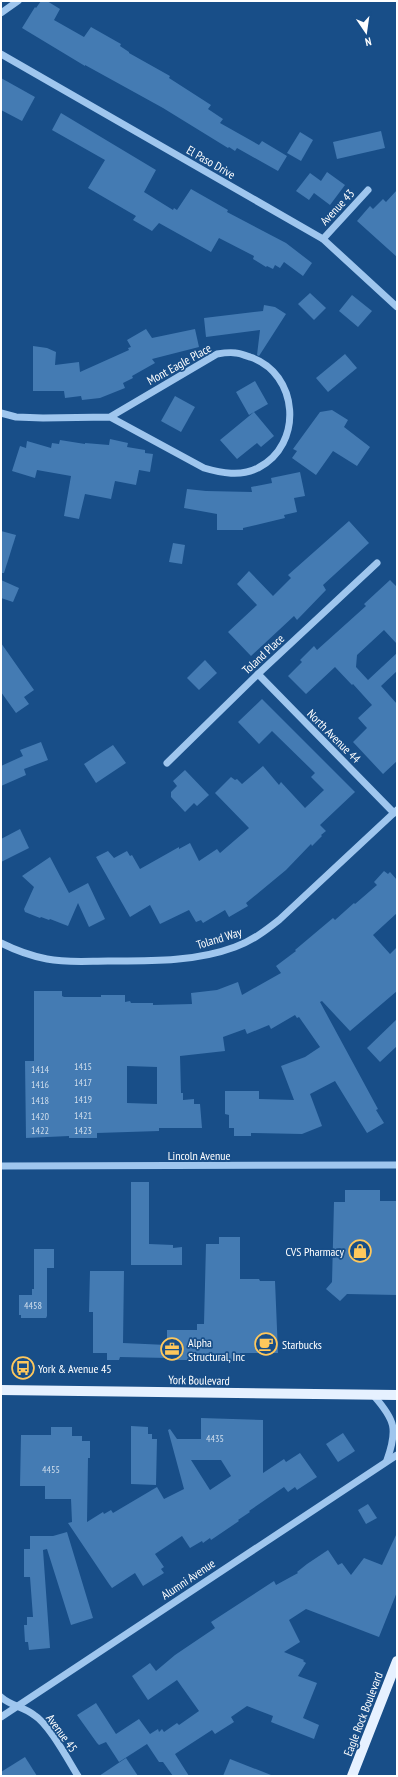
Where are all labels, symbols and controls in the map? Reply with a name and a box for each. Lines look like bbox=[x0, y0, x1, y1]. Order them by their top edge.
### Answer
north arrow bbox=[346, 12, 386, 52]
text: N bbox=[364, 34, 373, 49]
street label: El Paso Drive bbox=[184, 142, 238, 182]
street label: Avenue 43 bbox=[317, 186, 357, 228]
street label: Mont Eagle Place bbox=[144, 340, 214, 388]
street label: Toland Place bbox=[239, 631, 287, 677]
street label: North Avenue 44 bbox=[304, 706, 364, 766]
street label: Toland Way bbox=[194, 924, 244, 952]
house number: 1415 bbox=[74, 1060, 92, 1073]
house number: 1414 bbox=[31, 1063, 50, 1076]
house number: 1417 bbox=[74, 1076, 92, 1089]
house number: 1416 bbox=[31, 1078, 50, 1091]
house number: 1419 bbox=[74, 1093, 92, 1106]
house number: 1418 bbox=[31, 1094, 49, 1107]
house number: 1421 bbox=[74, 1109, 92, 1122]
house number: 1420 bbox=[31, 1110, 50, 1123]
house number: 1422 bbox=[31, 1124, 49, 1137]
house number: 1423 bbox=[74, 1124, 92, 1137]
street label: Lincoln Avenue bbox=[168, 1148, 230, 1163]
shop icon: CVS Pharmacy bbox=[347, 1238, 373, 1264]
place label: CVS Pharmacy bbox=[286, 1244, 344, 1259]
house number: 4458 bbox=[24, 1299, 42, 1312]
cafe icon: Starbucks bbox=[253, 1331, 279, 1357]
place label: Alpha Structural, Inc bbox=[188, 1335, 246, 1364]
office icon: Alpha Structural, Inc bbox=[159, 1336, 185, 1362]
place label: Starbucks bbox=[282, 1337, 322, 1352]
bus stop icon: York & Avenue 45 bbox=[10, 1355, 36, 1381]
place label: York & Avenue 45 bbox=[38, 1361, 112, 1376]
street label: York Boulevard bbox=[168, 1372, 230, 1388]
house number: 4435 bbox=[206, 1432, 224, 1445]
house number: 4455 bbox=[42, 1463, 60, 1476]
street label: Alumni Avenue bbox=[158, 1555, 218, 1603]
street label: Eagle Rock Boulevard bbox=[340, 1670, 386, 1758]
street label: Avenue 45 bbox=[43, 1711, 81, 1755]

